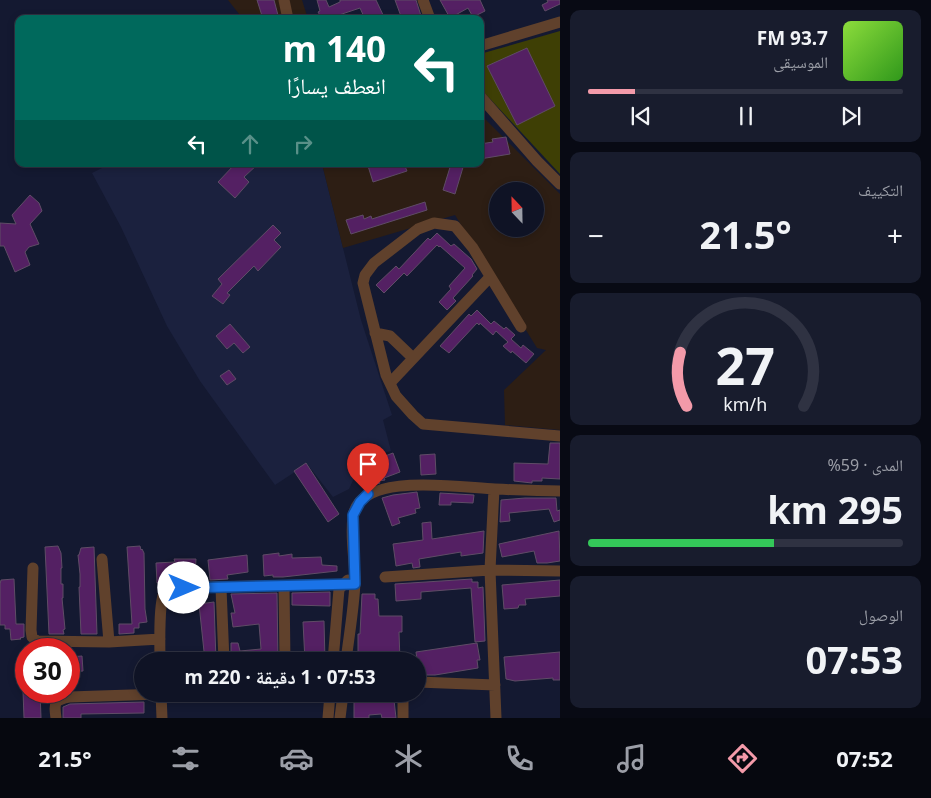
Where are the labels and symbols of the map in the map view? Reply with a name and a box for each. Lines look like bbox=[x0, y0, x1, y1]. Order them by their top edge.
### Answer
north arrow bbox=[489, 182, 544, 238]
pin bbox=[347, 443, 389, 494]
position arrow bbox=[157, 561, 209, 613]
speed limit sign: 30 bbox=[15, 638, 80, 703]

